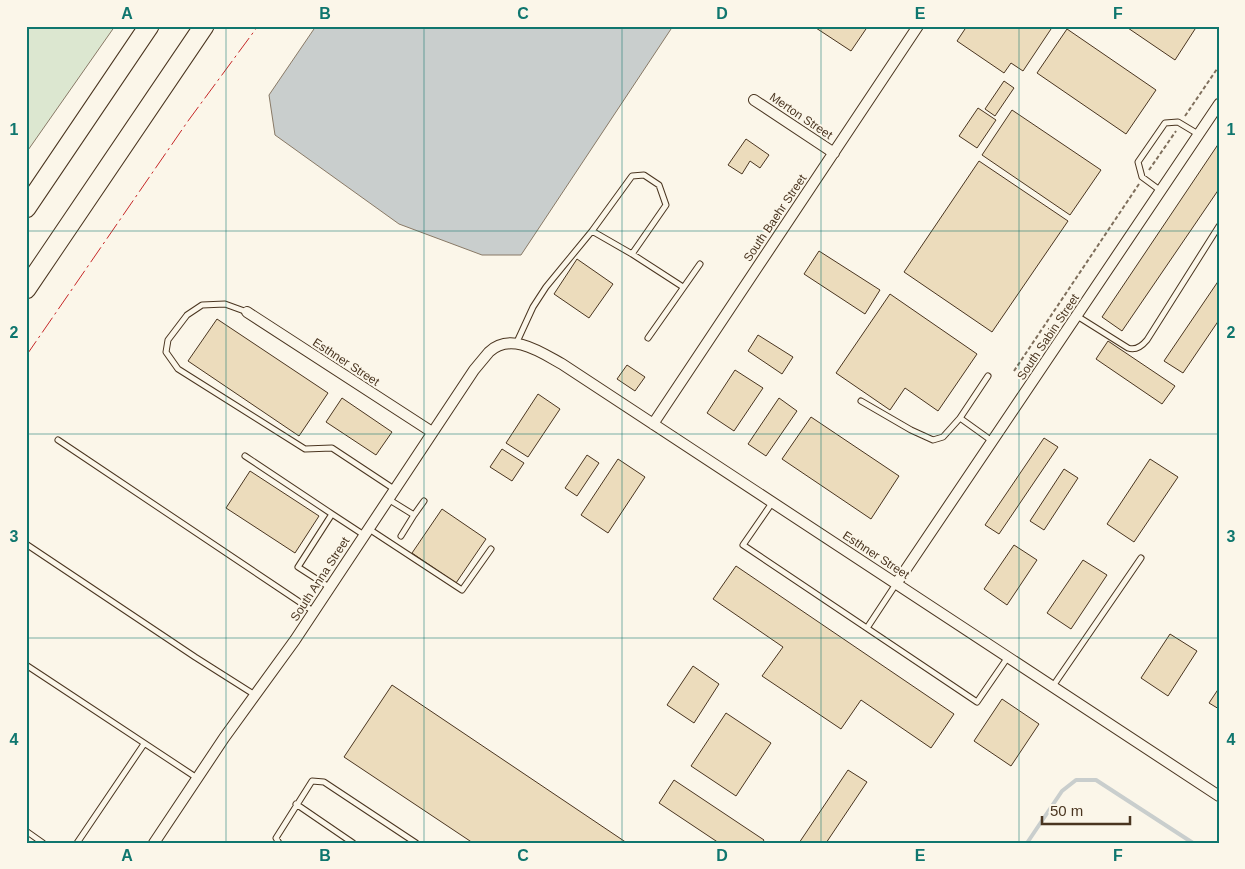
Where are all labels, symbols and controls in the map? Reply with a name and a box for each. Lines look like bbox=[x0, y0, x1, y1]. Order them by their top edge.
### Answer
text: A bbox=[121, 5, 133, 22]
text: B bbox=[319, 5, 331, 22]
text: C bbox=[517, 5, 529, 22]
text: D bbox=[716, 5, 728, 22]
text: E bbox=[915, 5, 926, 22]
text: F bbox=[1113, 5, 1123, 22]
street label: Merton Street bbox=[767, 90, 836, 142]
text: 1 bbox=[10, 121, 19, 138]
text: 1 bbox=[1227, 121, 1236, 138]
street label: South Baehr Street bbox=[741, 171, 810, 264]
street label: South Sabin Street bbox=[1014, 291, 1082, 383]
text: 2 bbox=[10, 324, 19, 341]
text: 2 bbox=[1227, 324, 1236, 341]
street label: Esthner Street bbox=[310, 335, 383, 389]
text: 3 bbox=[10, 528, 19, 545]
street label: Esthner Street bbox=[840, 528, 913, 582]
text: 3 bbox=[1227, 528, 1236, 545]
street label: South Anna Street bbox=[288, 534, 353, 624]
text: 4 bbox=[10, 731, 19, 748]
text: 4 bbox=[1227, 731, 1236, 748]
scale bar bbox=[1042, 794, 1130, 826]
text: 50 m bbox=[1050, 802, 1083, 819]
text: A bbox=[121, 847, 133, 864]
text: B bbox=[319, 847, 331, 864]
text: C bbox=[517, 847, 529, 864]
text: D bbox=[716, 847, 728, 864]
text: E bbox=[915, 847, 926, 864]
text: F bbox=[1113, 847, 1123, 864]

